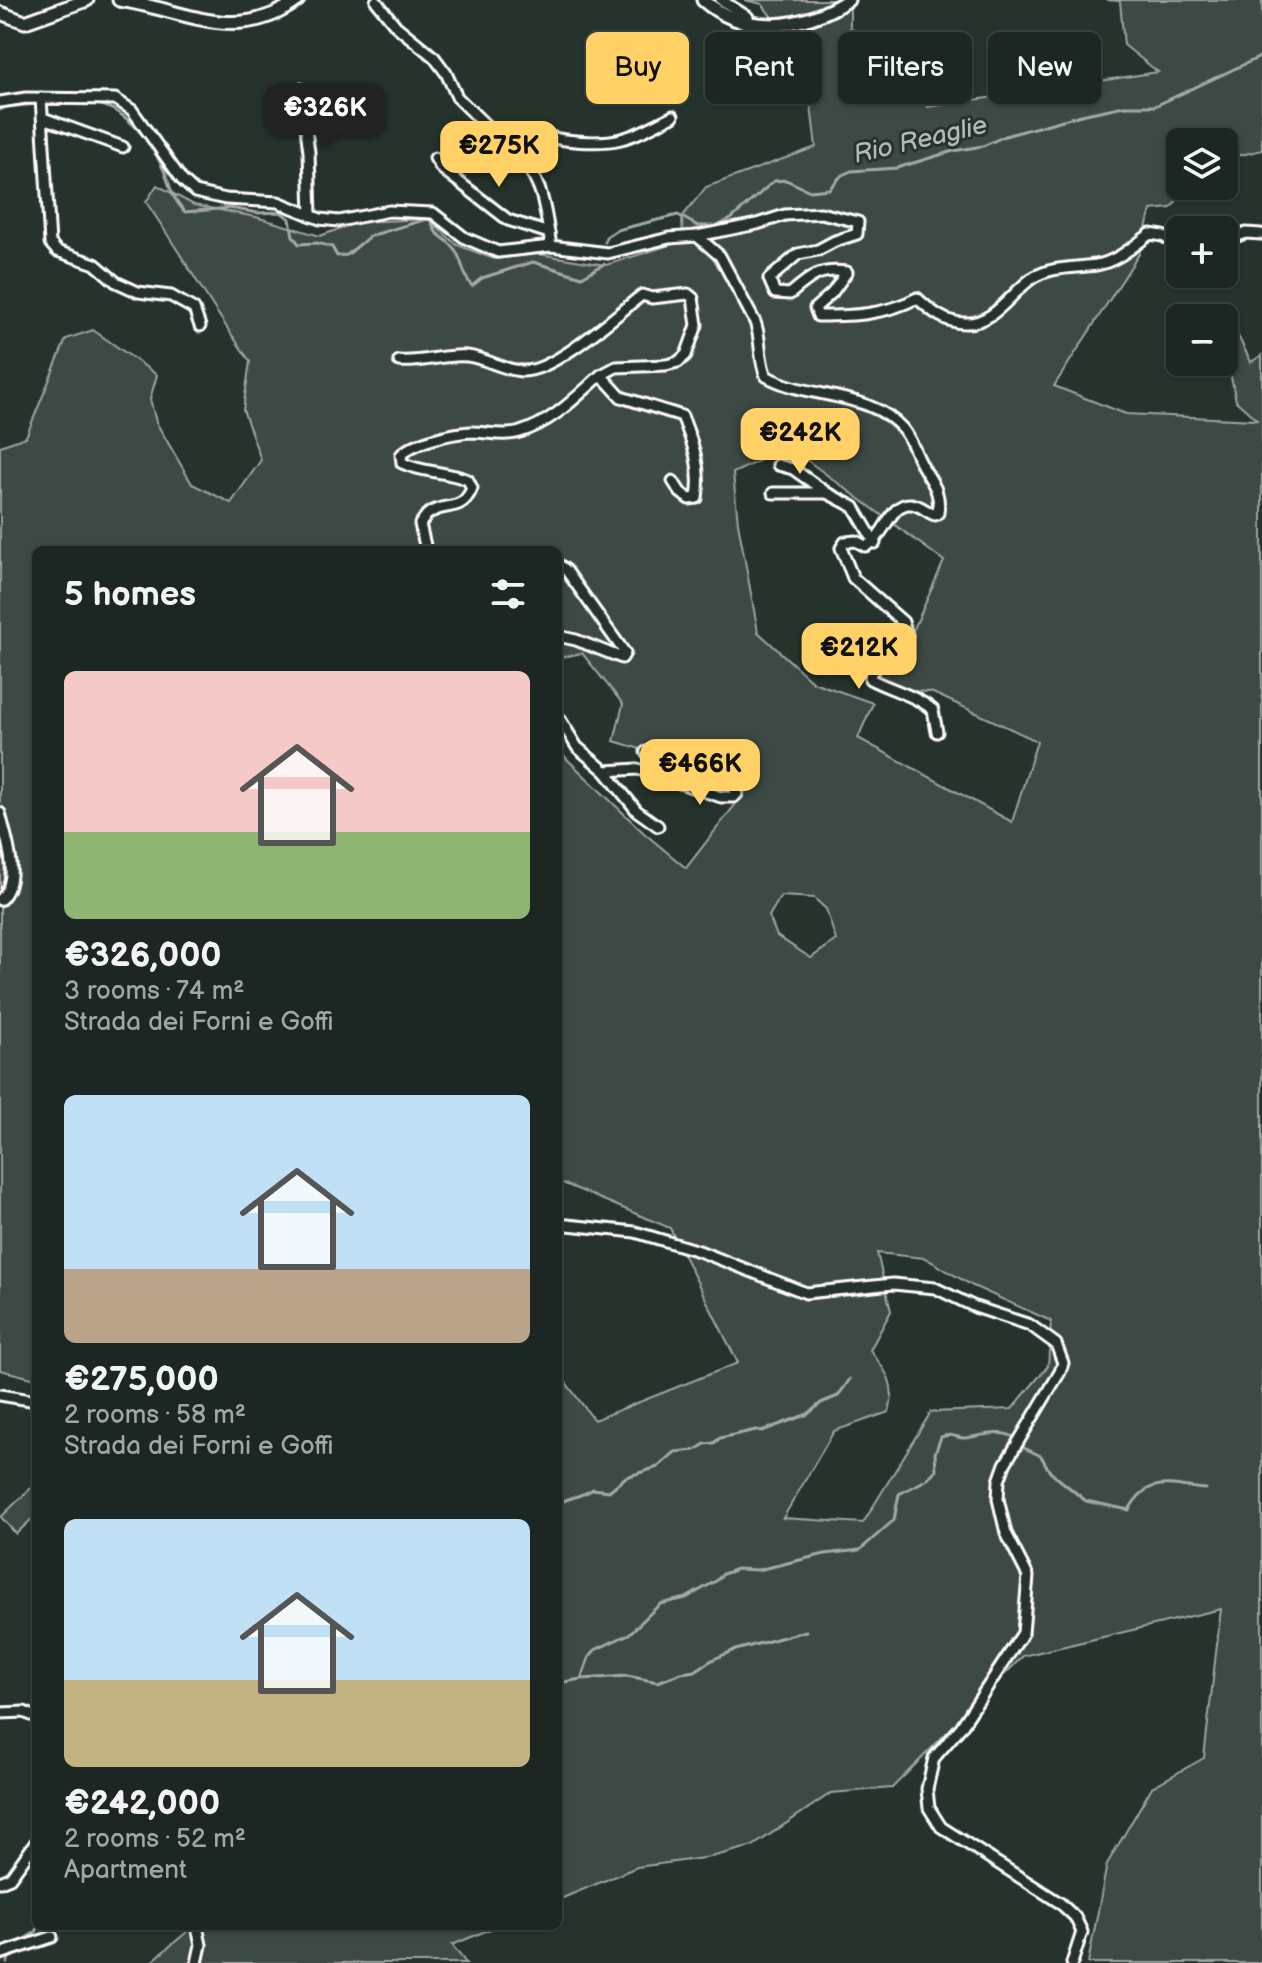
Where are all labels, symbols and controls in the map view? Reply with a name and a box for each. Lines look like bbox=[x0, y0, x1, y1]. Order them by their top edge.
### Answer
chip: Buy bbox=[586, 32, 689, 104]
chip: Rent bbox=[705, 32, 822, 104]
chip: Filters bbox=[838, 32, 972, 104]
chip: New bbox=[988, 32, 1101, 104]
pin: €326K bbox=[269, 83, 381, 151]
text: €326K bbox=[283, 93, 367, 124]
water label: Rio Reaglie bbox=[850, 110, 990, 171]
pin: €275K bbox=[443, 121, 555, 189]
map controls bbox=[1166, 128, 1238, 376]
button: layers bbox=[1166, 128, 1238, 200]
text: €275K bbox=[458, 131, 540, 162]
button: + bbox=[1166, 216, 1238, 288]
button: − bbox=[1166, 304, 1238, 376]
pin: €242K bbox=[744, 408, 856, 476]
text: €242K bbox=[759, 418, 841, 449]
icon: filters bbox=[486, 572, 530, 616]
text: 5 homes bbox=[64, 574, 196, 615]
pin: €212K bbox=[803, 623, 915, 691]
text: €212K bbox=[820, 633, 898, 664]
icon: home bbox=[225, 723, 369, 867]
pin: €466K bbox=[644, 739, 756, 807]
text: €466K bbox=[658, 749, 742, 780]
text: €326,000 bbox=[64, 935, 222, 976]
text: 3 rooms · 74 m² bbox=[64, 976, 244, 1007]
text: Strada dei Forni e Goffi bbox=[64, 1007, 333, 1038]
icon: home bbox=[225, 1147, 369, 1291]
text: €275,000 bbox=[64, 1359, 219, 1400]
text: 2 rooms · 58 m² bbox=[64, 1400, 246, 1431]
text: Strada dei Forni e Goffi bbox=[64, 1431, 333, 1462]
icon: home bbox=[225, 1571, 369, 1715]
text: €242,000 bbox=[64, 1783, 220, 1824]
text: 2 rooms · 52 m² bbox=[64, 1824, 246, 1855]
text: Apartment bbox=[64, 1855, 187, 1886]

